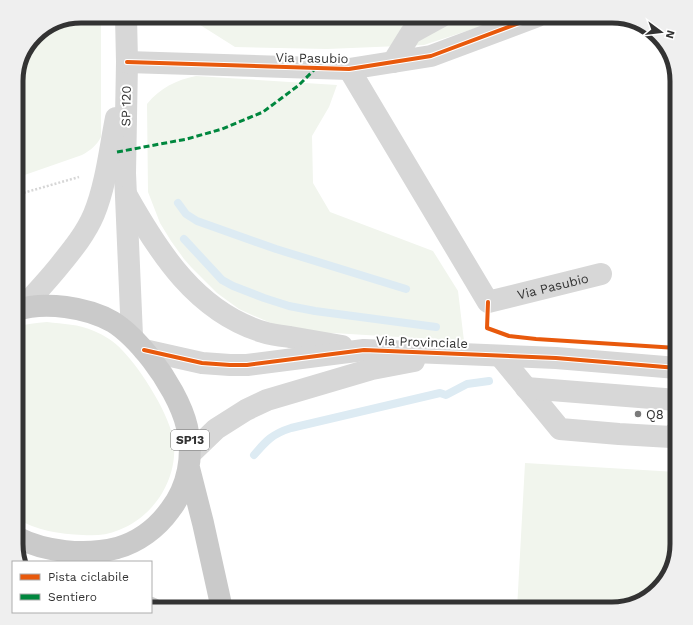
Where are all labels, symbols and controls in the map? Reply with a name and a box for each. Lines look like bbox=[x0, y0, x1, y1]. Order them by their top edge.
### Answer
north arrow bbox=[641, 12, 681, 52]
text: N bbox=[663, 29, 678, 40]
street label: Via Pasubio bbox=[275, 50, 349, 66]
street label: SP 120 bbox=[118, 85, 134, 127]
street label: Via Pasubio bbox=[515, 270, 590, 302]
street label: Via Provinciale bbox=[376, 333, 468, 351]
place label: Q8 bbox=[646, 407, 664, 422]
marker: Q8 bbox=[633, 409, 643, 419]
road number: SP13 bbox=[171, 430, 209, 450]
legend bbox=[12, 561, 152, 613]
text: Pista ciclabile bbox=[48, 570, 129, 584]
text: Sentiero bbox=[48, 590, 97, 604]

